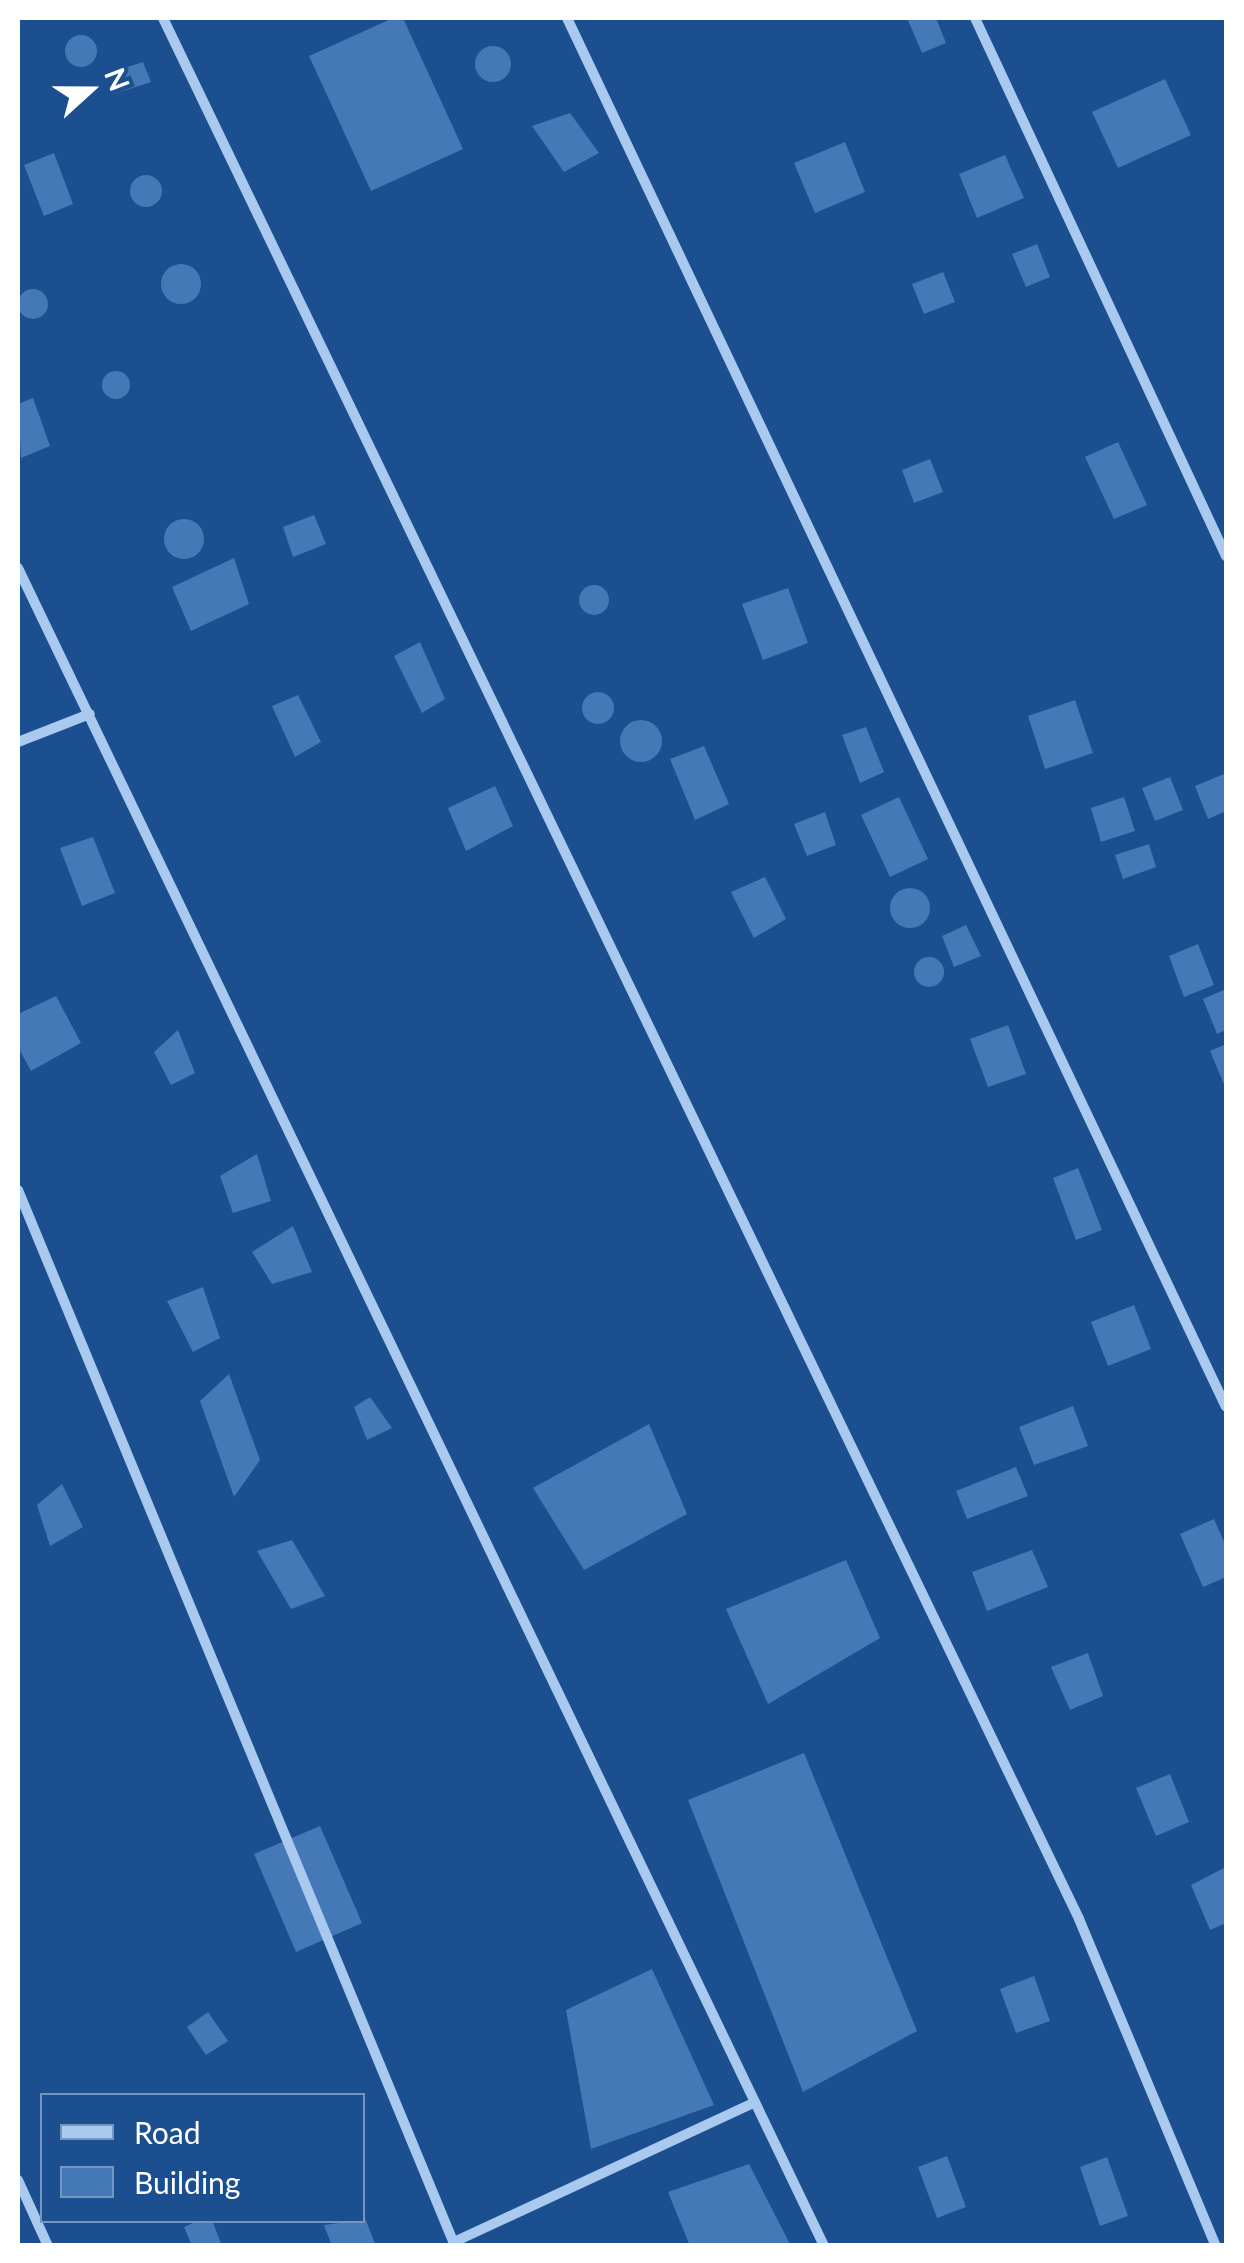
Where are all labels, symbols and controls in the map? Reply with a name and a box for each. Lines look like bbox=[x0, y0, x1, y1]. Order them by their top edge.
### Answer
north arrow bbox=[40, 40, 140, 140]
text: N bbox=[98, 63, 138, 95]
legend bbox=[40, 2093, 365, 2223]
text: Road bbox=[134, 2114, 201, 2150]
text: Building bbox=[134, 2164, 240, 2200]

